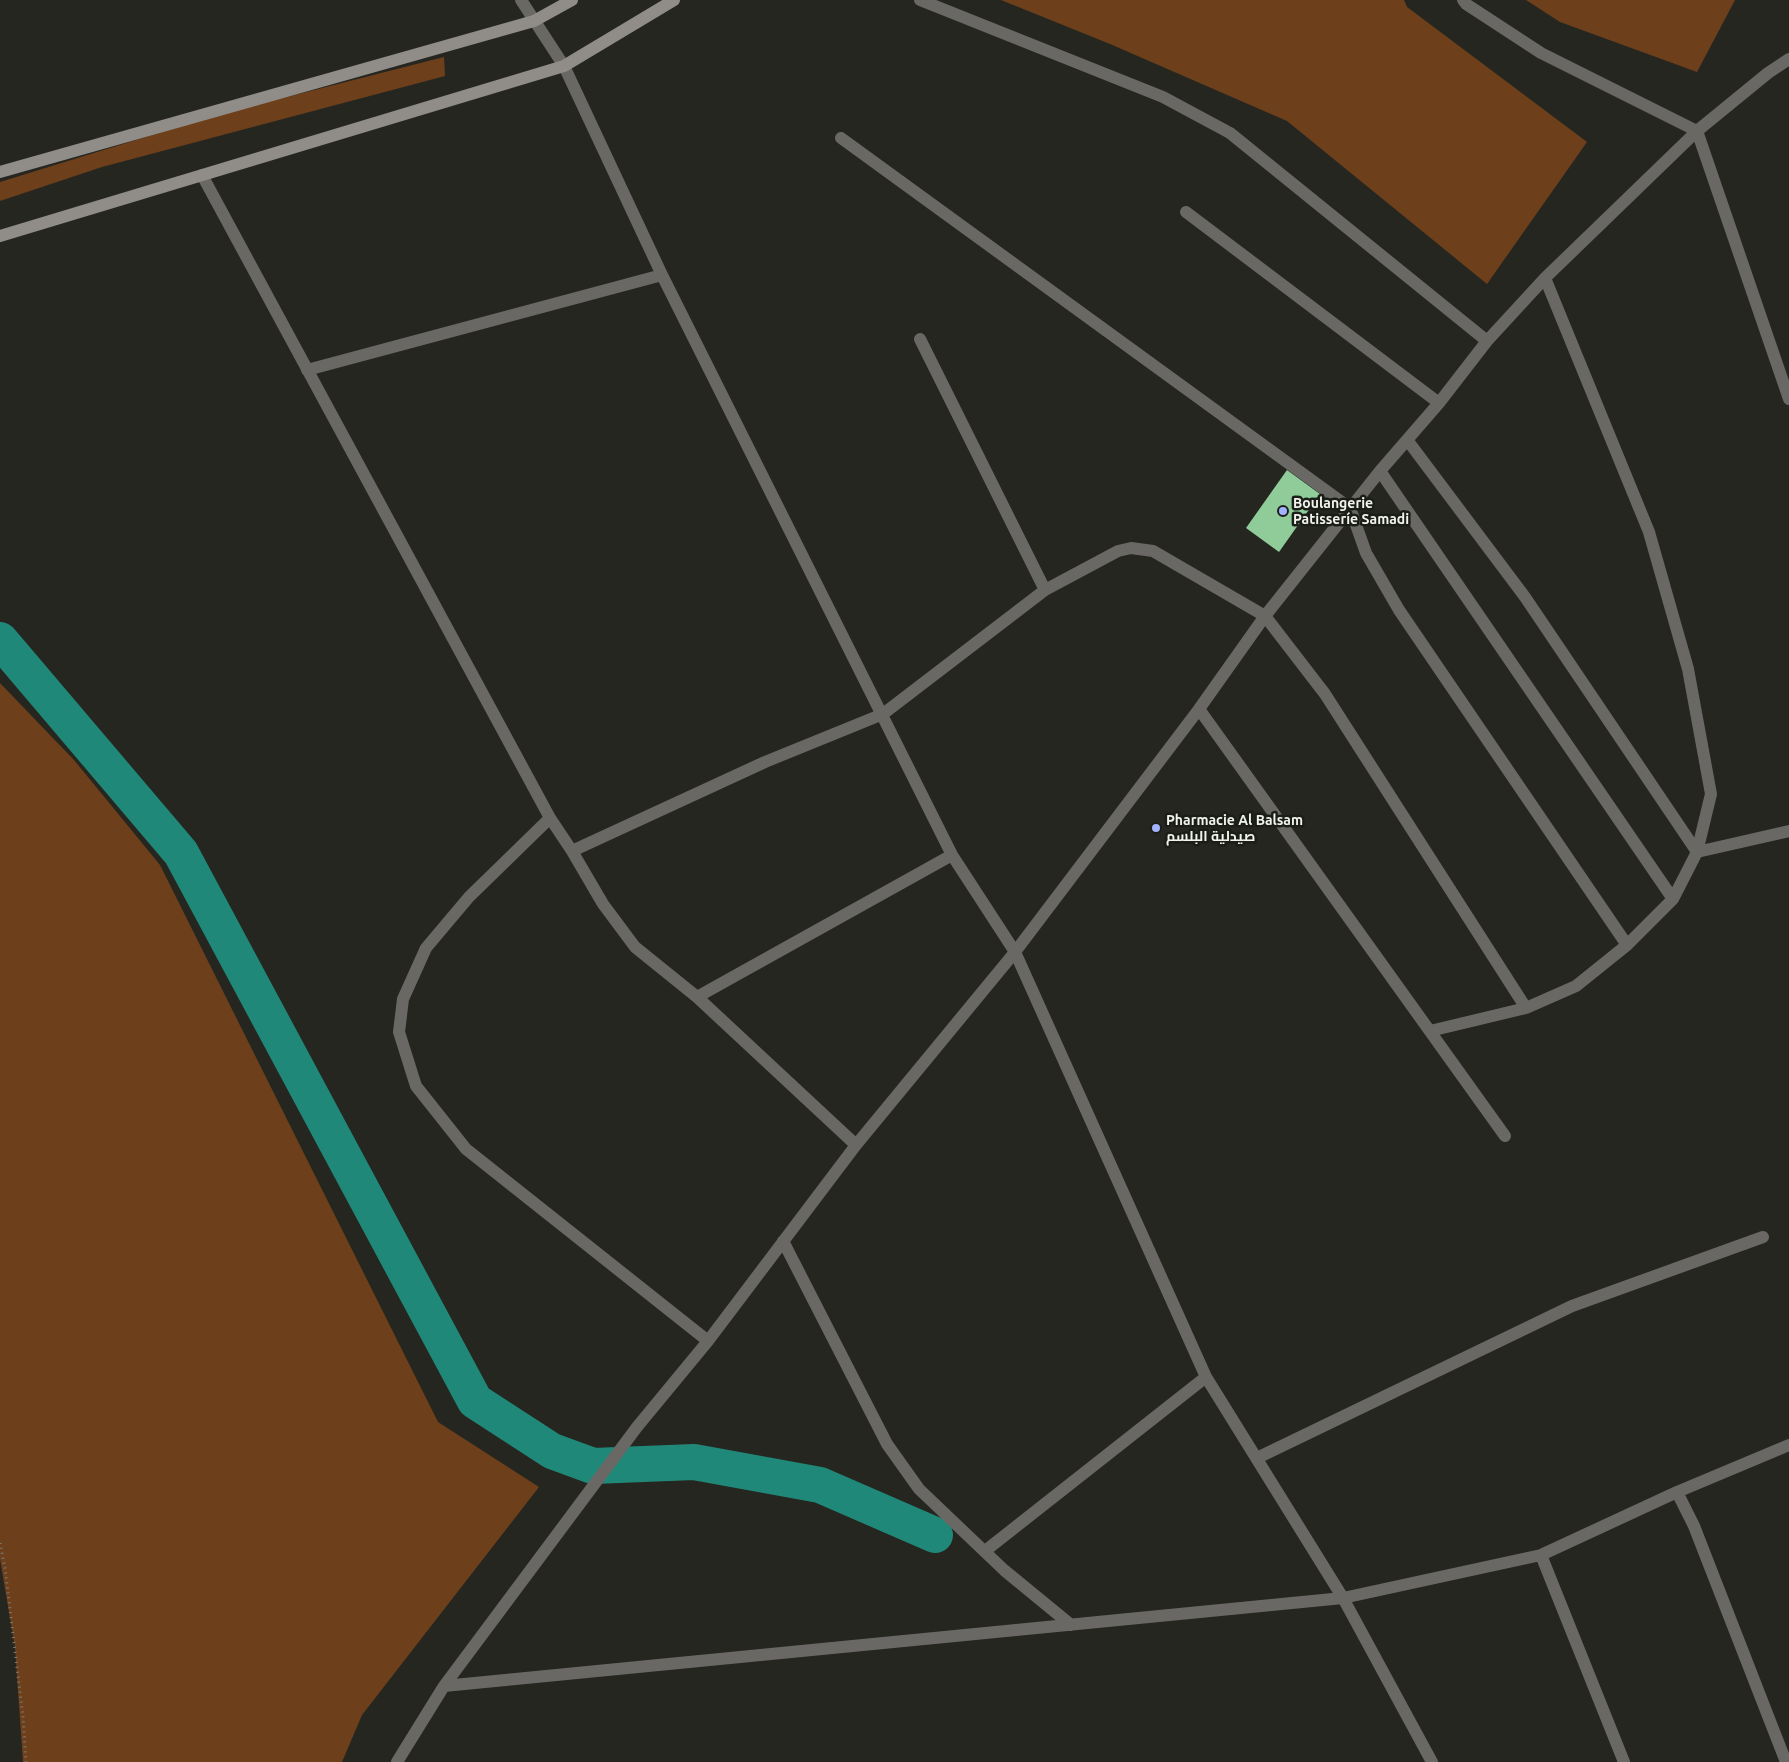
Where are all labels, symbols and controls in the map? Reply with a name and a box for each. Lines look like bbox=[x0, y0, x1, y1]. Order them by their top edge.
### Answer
place label: Boulangerie Patisseríe Samadi bbox=[1293, 495, 1409, 528]
marker: Boulangerie Patisseríe Samadi bbox=[1277, 505, 1289, 517]
place label: Pharmacie Al Balsam صيدلية البلسم bbox=[1166, 812, 1303, 844]
marker: Pharmacie Al Balsam صيدلية البلسم bbox=[1150, 822, 1162, 834]

